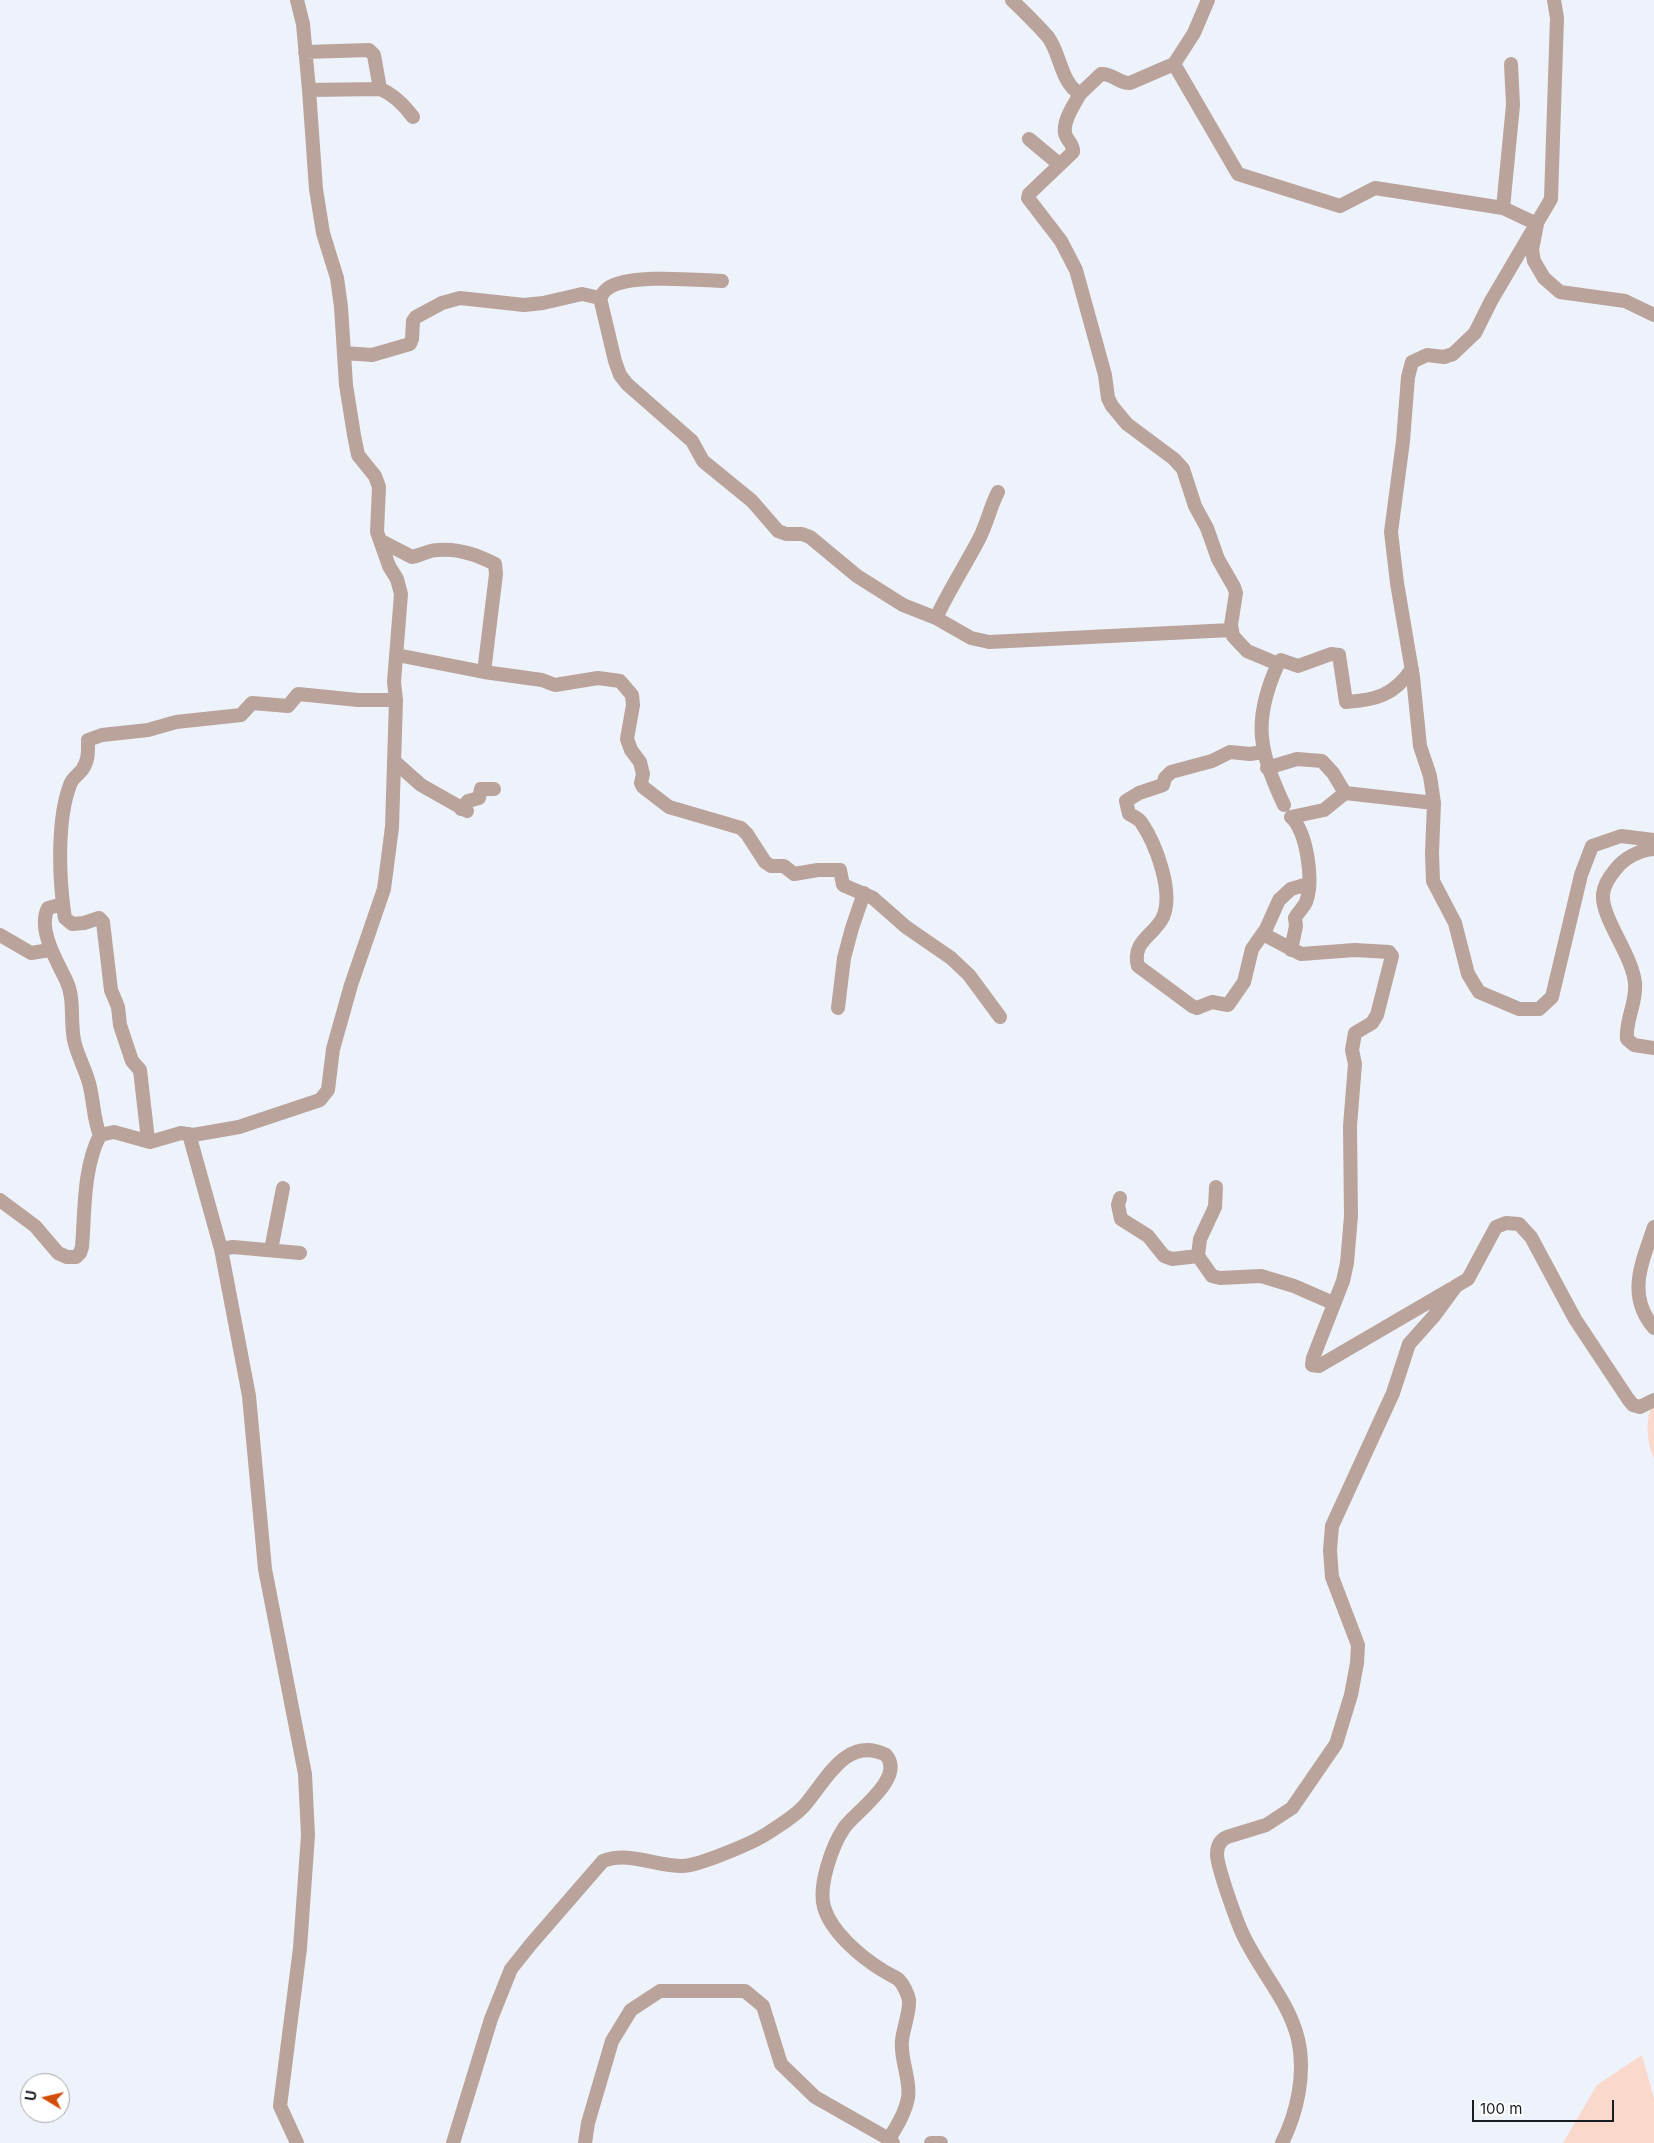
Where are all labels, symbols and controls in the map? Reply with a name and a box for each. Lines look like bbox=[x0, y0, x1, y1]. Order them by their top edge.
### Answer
north arrow bbox=[20, 2073, 70, 2123]
text: U bbox=[21, 2089, 40, 2102]
scale bar bbox=[1474, 2090, 1616, 2122]
text: 100 m bbox=[1480, 2099, 1522, 2118]

